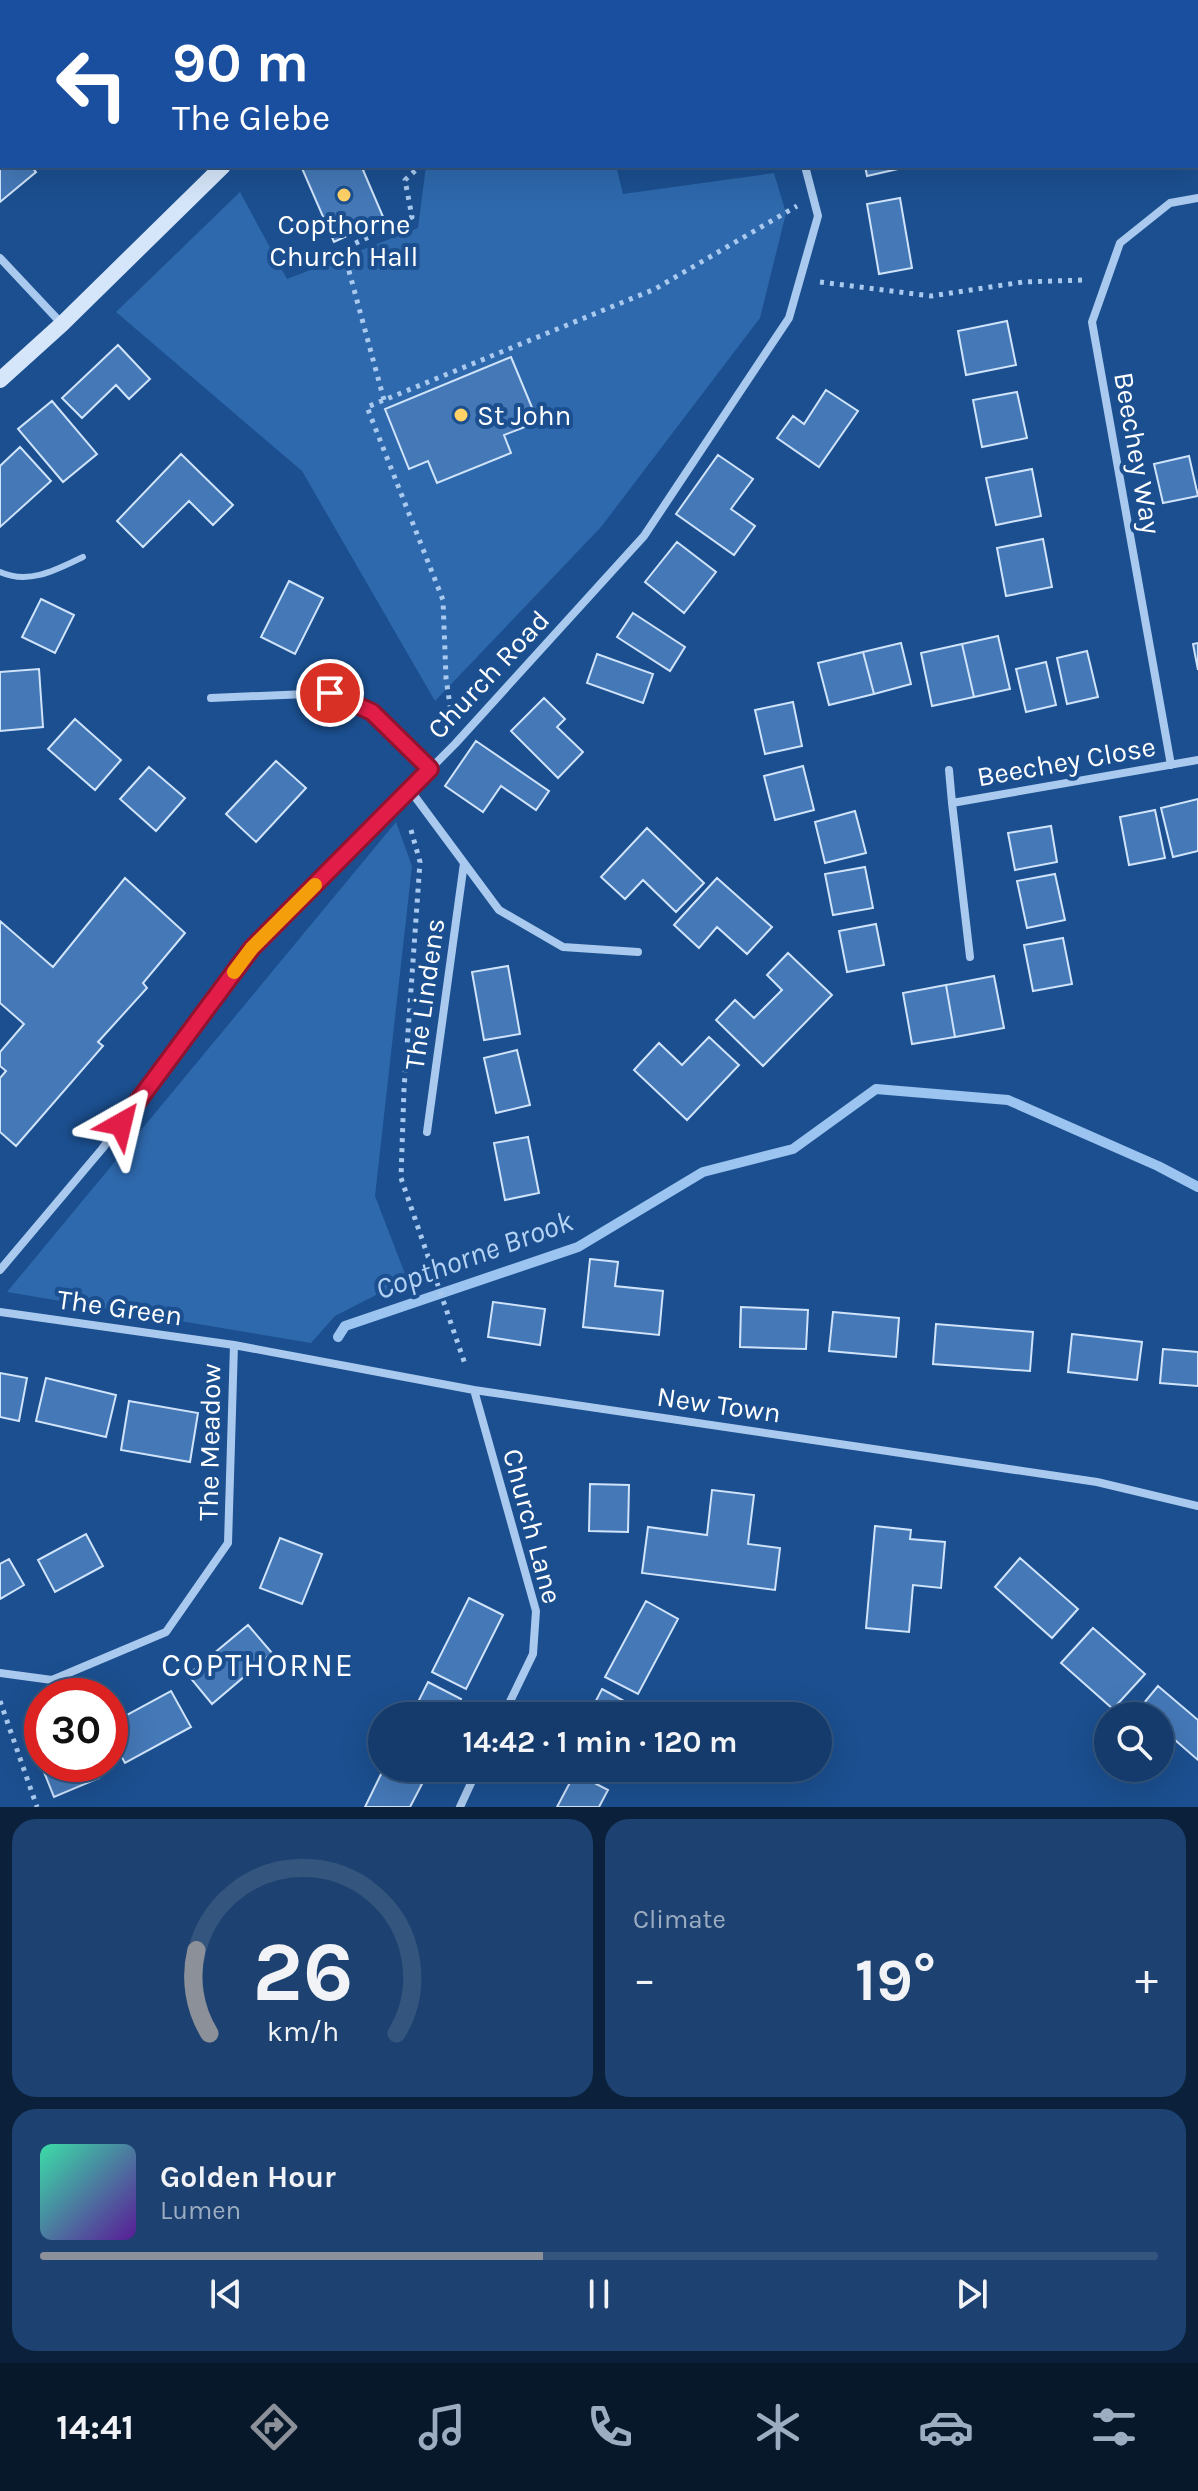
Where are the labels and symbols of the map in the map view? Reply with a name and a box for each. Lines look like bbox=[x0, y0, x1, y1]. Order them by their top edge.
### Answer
marker: Copthorne Church Hall bbox=[335, 186, 353, 204]
place label: Copthorne Church Hall bbox=[270, 208, 418, 273]
street label: Beechey Way bbox=[1107, 369, 1168, 537]
place label: St John bbox=[477, 399, 572, 432]
marker: St John bbox=[452, 406, 470, 424]
street label: Church Road bbox=[421, 603, 556, 745]
pin bbox=[296, 659, 364, 727]
street label: Beechey Close bbox=[974, 730, 1158, 793]
street label: The Lindens bbox=[398, 916, 451, 1072]
position arrow bbox=[79, 1082, 163, 1166]
water label: Copthorne Brook bbox=[370, 1202, 578, 1307]
street label: The Green bbox=[55, 1282, 184, 1333]
street label: The Meadow bbox=[192, 1363, 227, 1521]
street label: New Town bbox=[655, 1379, 783, 1430]
street label: Church Lane bbox=[496, 1445, 569, 1607]
district label: COPTHORNE bbox=[161, 1647, 355, 1684]
speed limit sign: 30 bbox=[24, 1678, 128, 1782]

